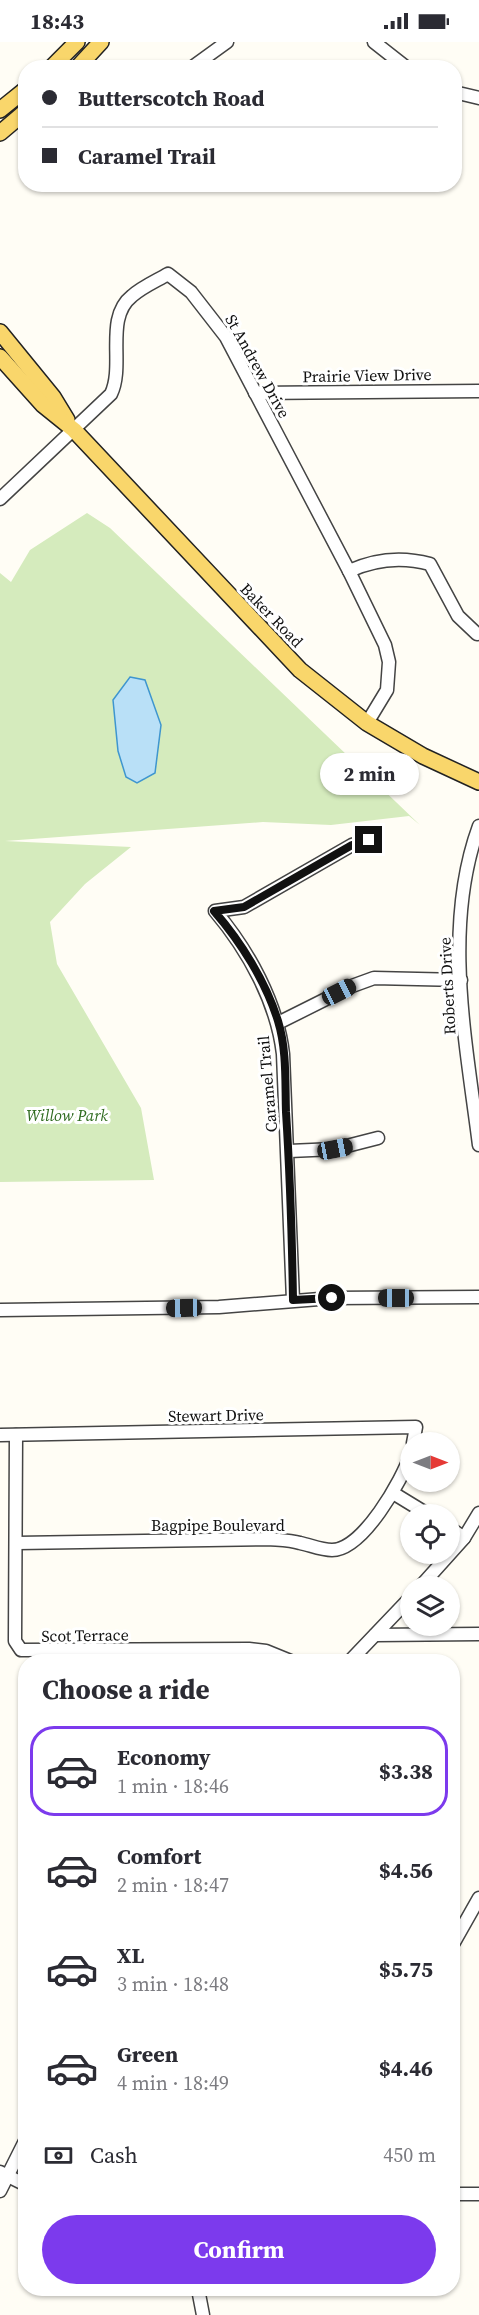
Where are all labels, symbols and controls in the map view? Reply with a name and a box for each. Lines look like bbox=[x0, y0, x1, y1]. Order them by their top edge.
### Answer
text: 18:43 bbox=[30, 6, 84, 36]
text: Butterscotch Road bbox=[78, 83, 264, 113]
text: Caramel Trail bbox=[78, 141, 216, 171]
street label: St Andrew Drive bbox=[220, 310, 296, 422]
street label: Prairie View Drive bbox=[302, 363, 432, 387]
street label: Baker Road bbox=[236, 578, 308, 652]
callout: 2 min bbox=[320, 753, 418, 795]
text: 2 min bbox=[344, 760, 395, 788]
route end bbox=[355, 826, 382, 853]
street label: Roberts Drive bbox=[433, 937, 461, 1035]
car bbox=[319, 976, 359, 1008]
street label: Caramel Trail bbox=[252, 1035, 282, 1133]
park label: Willow Park bbox=[26, 1104, 108, 1126]
car bbox=[316, 1137, 354, 1161]
route start bbox=[318, 1284, 345, 1311]
car bbox=[378, 1289, 414, 1307]
car bbox=[166, 1299, 202, 1317]
street label: Stewart Drive bbox=[168, 1403, 264, 1427]
north arrow bbox=[400, 1432, 460, 1492]
map controls bbox=[400, 1432, 460, 1636]
button: locate bbox=[400, 1504, 460, 1564]
street label: Bagpipe Boulevard bbox=[151, 1514, 285, 1536]
button: layers bbox=[400, 1576, 460, 1636]
street label: Scot Terrace bbox=[41, 1623, 129, 1647]
text: Choose a ride bbox=[42, 1671, 210, 1708]
text: Economy bbox=[117, 1742, 211, 1772]
icon: car bbox=[45, 1744, 99, 1798]
text: $3.38 bbox=[379, 1756, 433, 1786]
text: 1 min · 18:46 bbox=[117, 1772, 229, 1800]
text: Comfort bbox=[117, 1841, 201, 1871]
icon: car bbox=[45, 1843, 99, 1897]
text: $4.56 bbox=[379, 1855, 433, 1885]
text: 2 min · 18:47 bbox=[117, 1871, 229, 1899]
text: XL bbox=[117, 1940, 144, 1970]
icon: car bbox=[45, 1942, 99, 1996]
text: $5.75 bbox=[379, 1954, 433, 1984]
text: 3 min · 18:48 bbox=[117, 1970, 229, 1998]
text: Green bbox=[117, 2039, 178, 2069]
icon: car bbox=[45, 2041, 99, 2095]
text: $4.46 bbox=[379, 2053, 433, 2083]
text: 4 min · 18:49 bbox=[117, 2069, 229, 2097]
icon: cash bbox=[42, 2139, 75, 2172]
text: Cash bbox=[90, 2140, 138, 2170]
text: 450 m bbox=[383, 2141, 436, 2169]
button: Confirm bbox=[42, 2215, 436, 2284]

